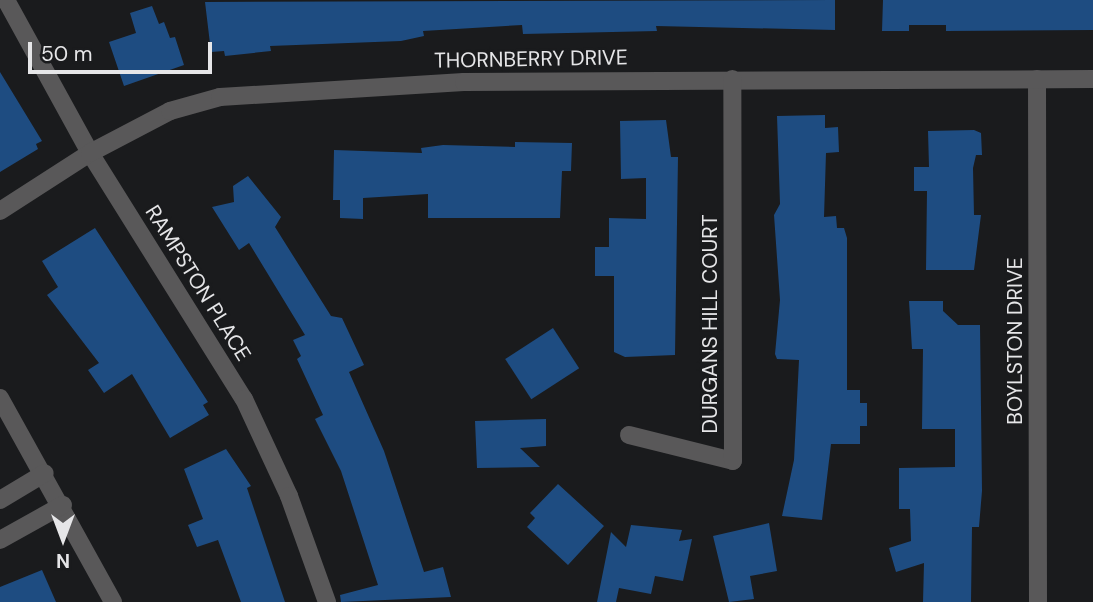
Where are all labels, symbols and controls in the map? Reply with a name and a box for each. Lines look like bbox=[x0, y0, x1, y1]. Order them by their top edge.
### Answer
scale bar bbox=[32, 28, 215, 72]
text: 50 m bbox=[41, 40, 92, 68]
street label: THORNBERRY DRIVE bbox=[434, 45, 628, 73]
street label: RAMPSTON PLACE bbox=[140, 201, 256, 365]
street label: DURGANS HILL COURT bbox=[697, 214, 723, 434]
street label: BOYLSTON DRIVE bbox=[1002, 257, 1028, 425]
north arrow bbox=[28, 504, 98, 574]
text: N bbox=[56, 548, 70, 573]

